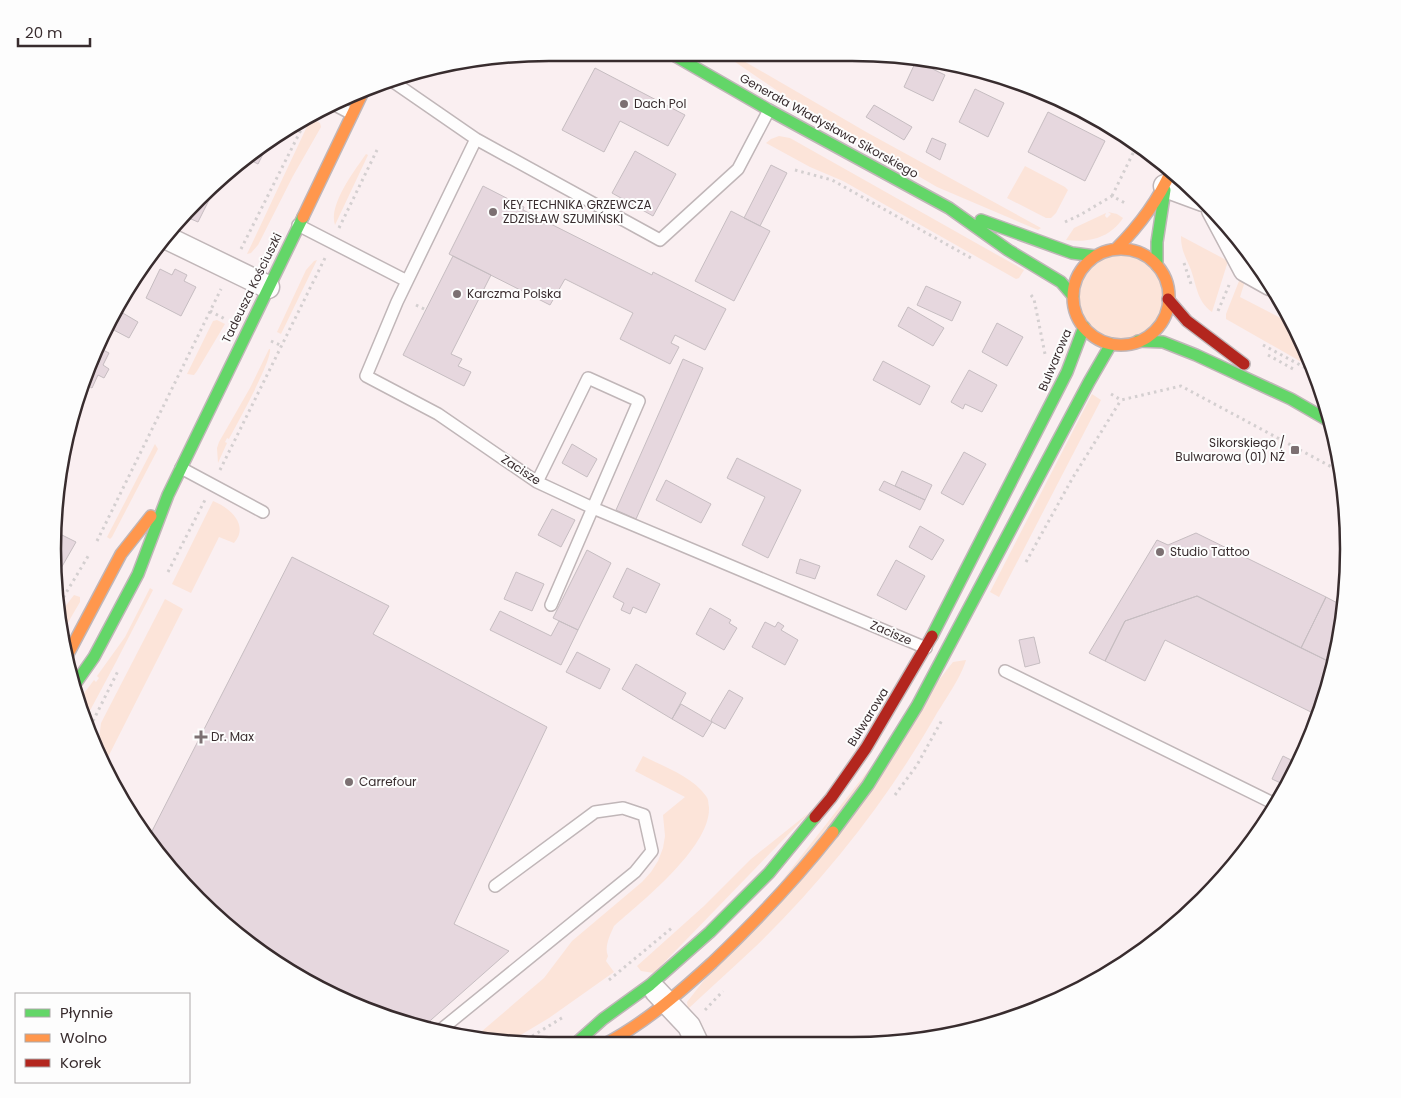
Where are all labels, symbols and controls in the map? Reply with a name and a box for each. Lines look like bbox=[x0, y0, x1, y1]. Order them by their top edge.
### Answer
scale bar bbox=[18, 15, 90, 47]
text: 20 m bbox=[25, 22, 63, 43]
street label: Generała Władysława Sikorskiego bbox=[737, 69, 922, 182]
place label: Dach Pol bbox=[634, 95, 686, 112]
marker: Dach Pol bbox=[618, 98, 630, 110]
place label: KEY TECHNIKA GRZEWCZA ZDZISŁAW SZUMIŃSKI bbox=[503, 196, 651, 227]
marker: KEY TECHNIKA GRZEWCZA ZDZISŁAW SZUMIŃSKI bbox=[487, 206, 499, 218]
street label: Tadeusza Kościuszki bbox=[217, 230, 286, 346]
place label: Karczma Polska bbox=[467, 285, 561, 302]
marker: Karczma Polska bbox=[451, 288, 463, 300]
street label: Bulwarowa bbox=[1034, 326, 1075, 394]
place label: Sikorskiego / Bulwarowa (01) NŻ bbox=[1175, 434, 1285, 465]
marker: Sikorskiego / Bulwarowa (01) NŻ bbox=[1289, 444, 1301, 456]
street label: Zacisze bbox=[498, 450, 544, 489]
place label: Studio Tattoo bbox=[1170, 543, 1250, 560]
marker: Studio Tattoo bbox=[1154, 546, 1166, 558]
street label: Zacisze bbox=[868, 616, 915, 649]
street label: Bulwarowa bbox=[843, 684, 892, 749]
place label: Dr. Max bbox=[211, 728, 254, 745]
marker: Dr. Max bbox=[195, 731, 207, 743]
place label: Carrefour bbox=[359, 773, 417, 790]
marker: Carrefour bbox=[343, 776, 355, 788]
legend bbox=[15, 993, 190, 1083]
text: Płynnie bbox=[60, 1002, 113, 1023]
text: Wolno bbox=[60, 1027, 107, 1048]
text: Korek bbox=[60, 1052, 101, 1073]

